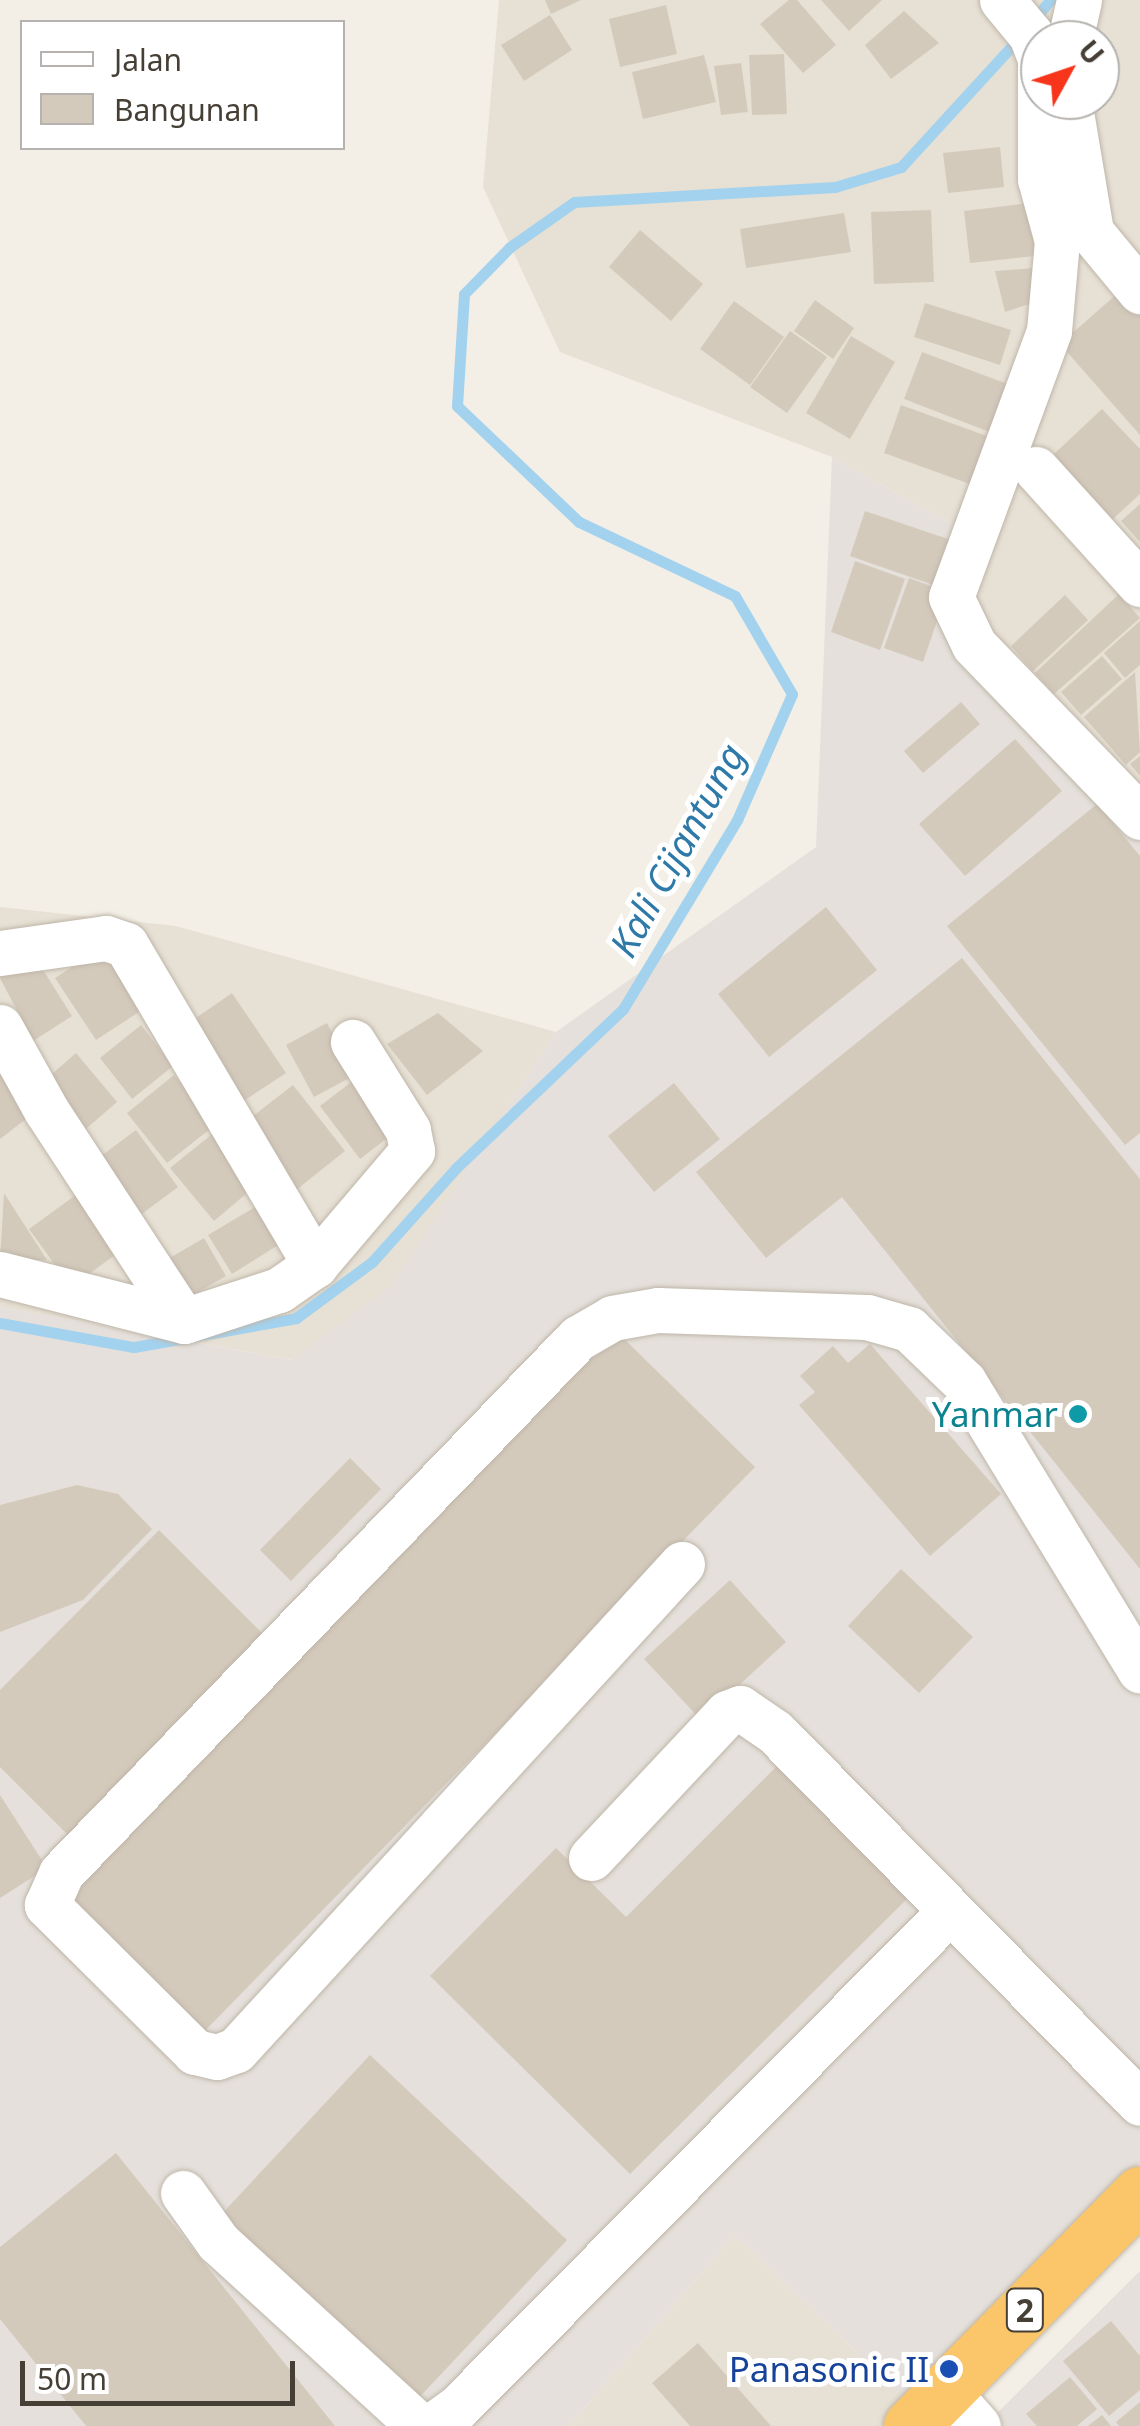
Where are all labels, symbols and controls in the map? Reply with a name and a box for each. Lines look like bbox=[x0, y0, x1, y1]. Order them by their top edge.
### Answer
legend bbox=[20, 20, 345, 150]
north arrow bbox=[1020, 20, 1120, 120]
text: U bbox=[1070, 32, 1113, 72]
text: Jalan bbox=[114, 39, 182, 80]
text: Bangunan bbox=[114, 89, 260, 130]
water label: Kali Cijantung bbox=[600, 736, 754, 964]
place label: Yanmar bbox=[932, 1393, 1058, 1435]
marker: Yanmar bbox=[1067, 1403, 1089, 1425]
road number: 2 bbox=[1005, 2283, 1045, 2337]
scale bar bbox=[25, 2341, 300, 2403]
place label: Panasonic II bbox=[729, 2348, 929, 2390]
text: 50 m bbox=[37, 2358, 107, 2399]
marker: Panasonic II bbox=[938, 2358, 960, 2380]

